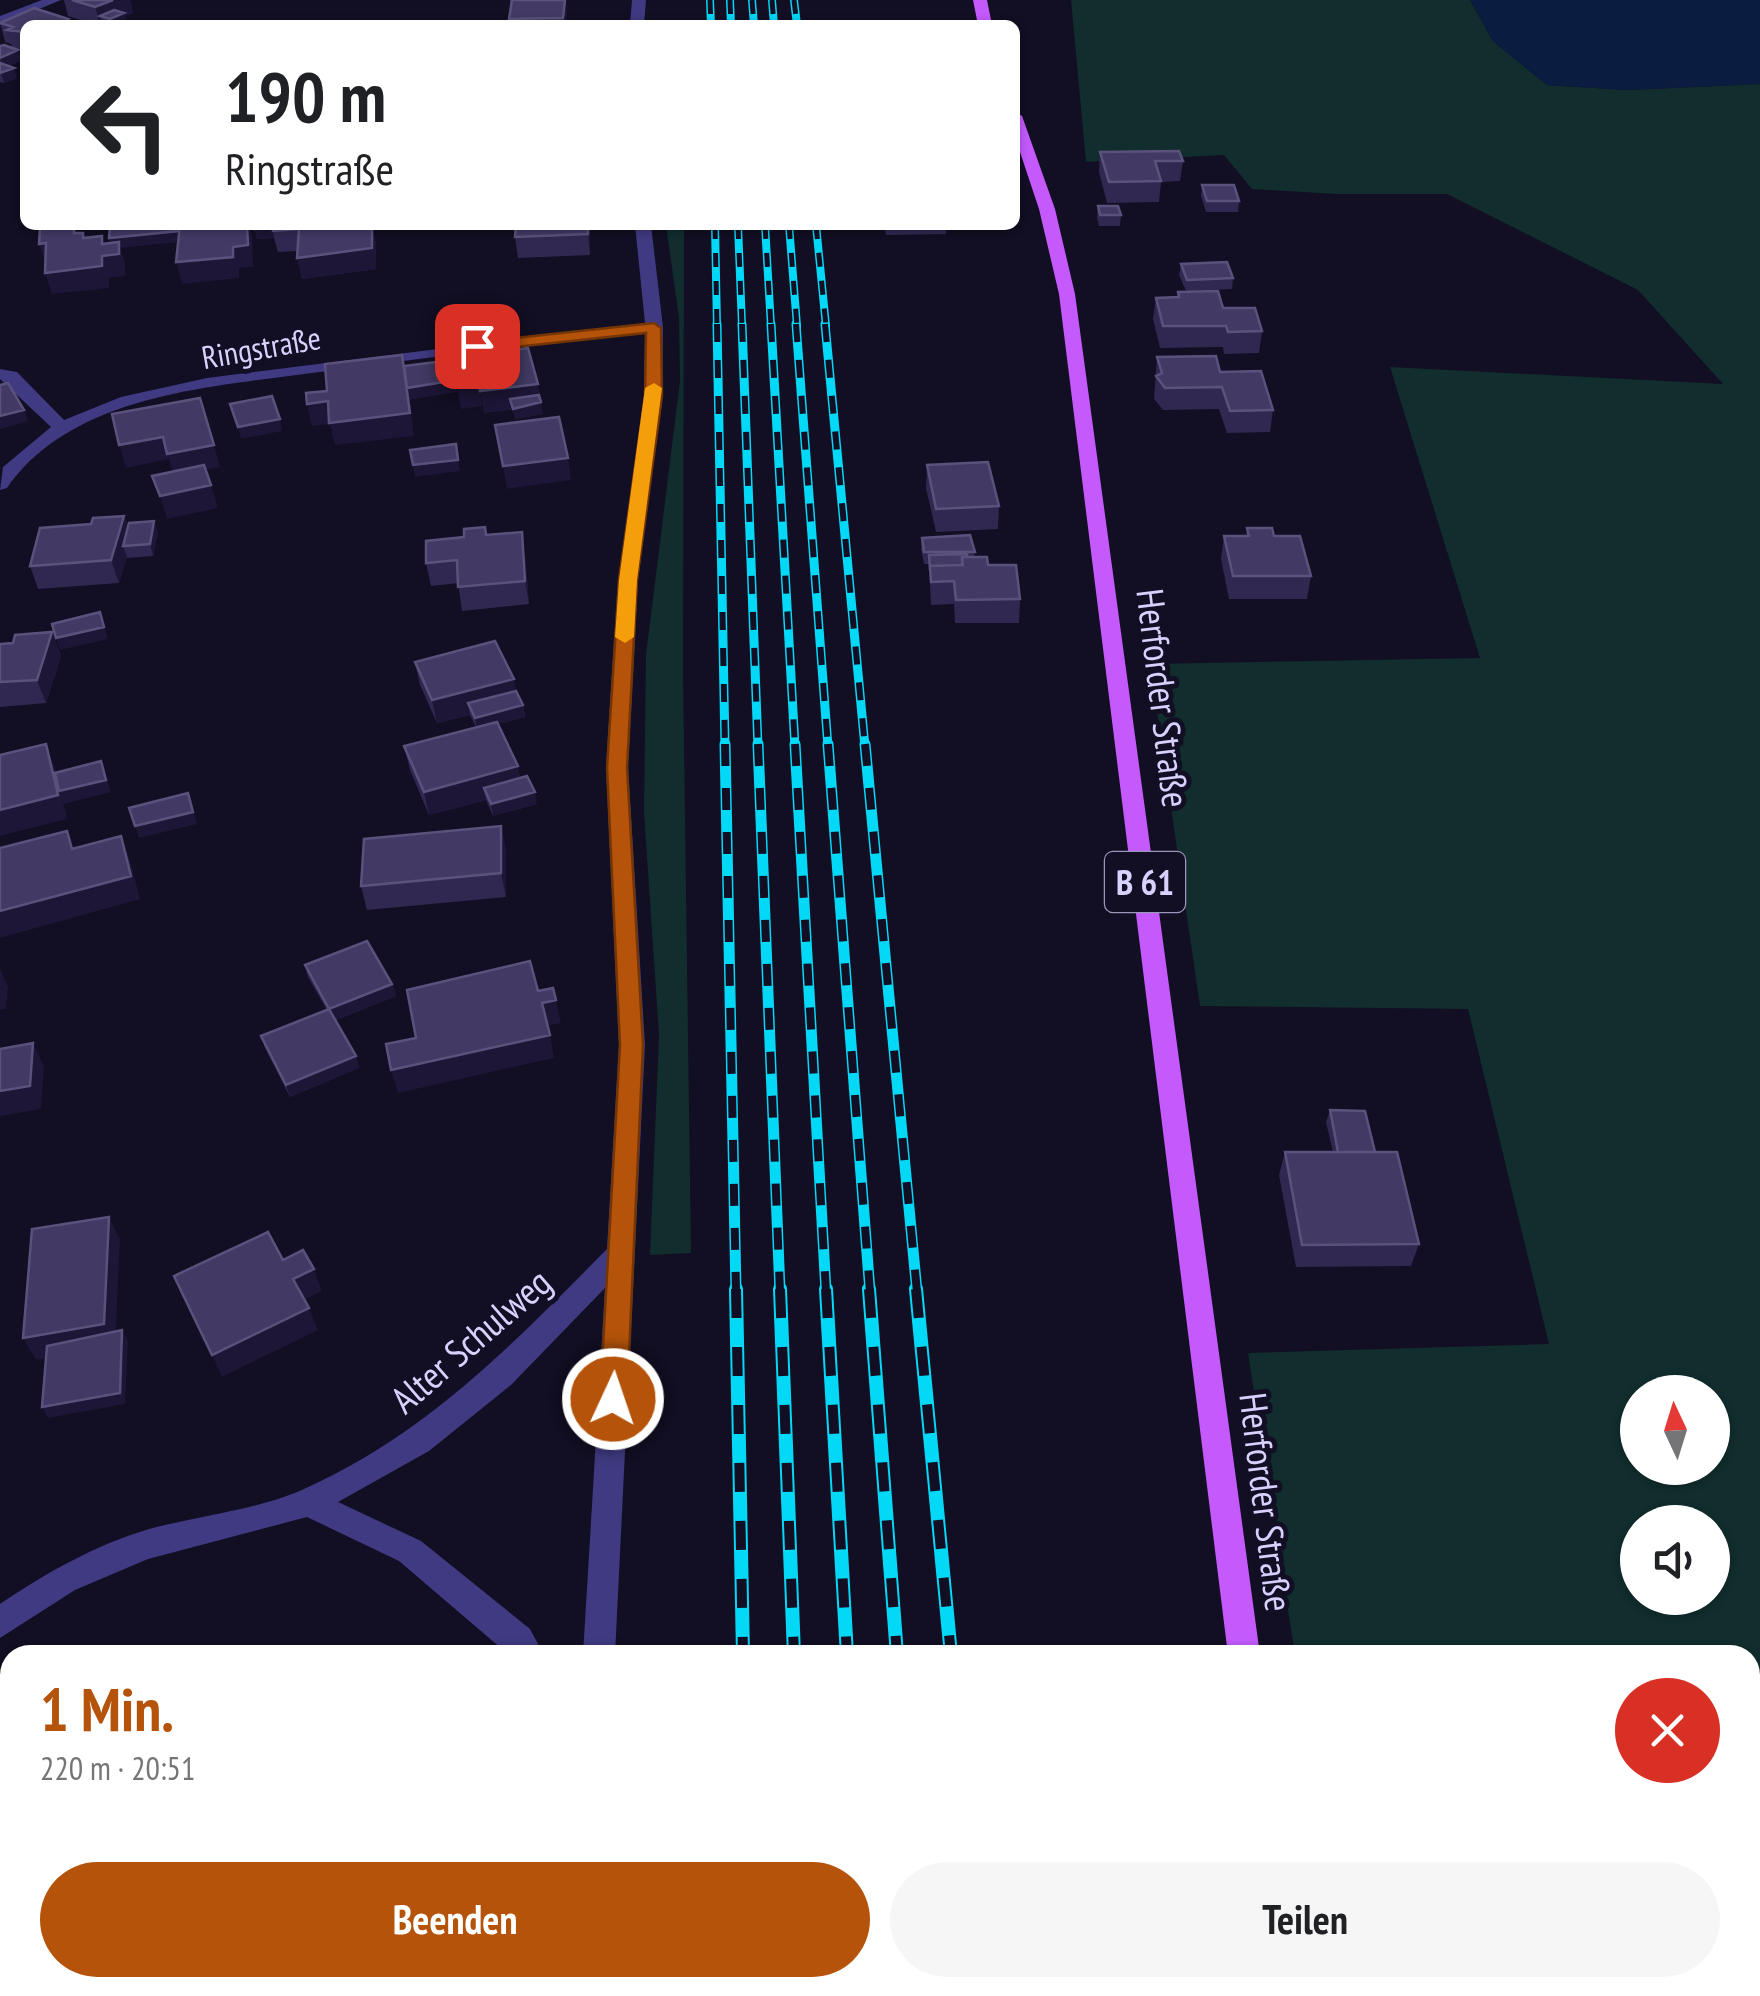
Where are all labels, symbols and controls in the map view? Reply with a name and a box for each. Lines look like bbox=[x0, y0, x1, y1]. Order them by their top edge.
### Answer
text: 190 m bbox=[225, 51, 386, 141]
icon: left bbox=[60, 60, 190, 190]
text: Ringstraße bbox=[225, 139, 394, 197]
pin bbox=[435, 304, 520, 389]
street label: Ringstraße bbox=[198, 316, 324, 378]
icon: arrive bbox=[450, 319, 505, 374]
street label: Herforder Straße bbox=[1126, 586, 1202, 810]
road number: B 61 bbox=[1105, 852, 1185, 912]
street label: Alter Schulweg bbox=[380, 1257, 560, 1423]
position arrow bbox=[561, 1347, 665, 1451]
north arrow bbox=[1620, 1375, 1730, 1485]
map controls bbox=[1620, 1375, 1730, 1615]
street label: Herforder Straße bbox=[1229, 1390, 1305, 1614]
button: sound bbox=[1620, 1505, 1730, 1615]
text: 1 Min. bbox=[40, 1670, 174, 1748]
button: close bbox=[1615, 1678, 1720, 1783]
text: 220 m · 20:51 bbox=[40, 1747, 195, 1789]
button: Beenden bbox=[40, 1862, 870, 1977]
button: Teilen bbox=[890, 1862, 1720, 1977]

